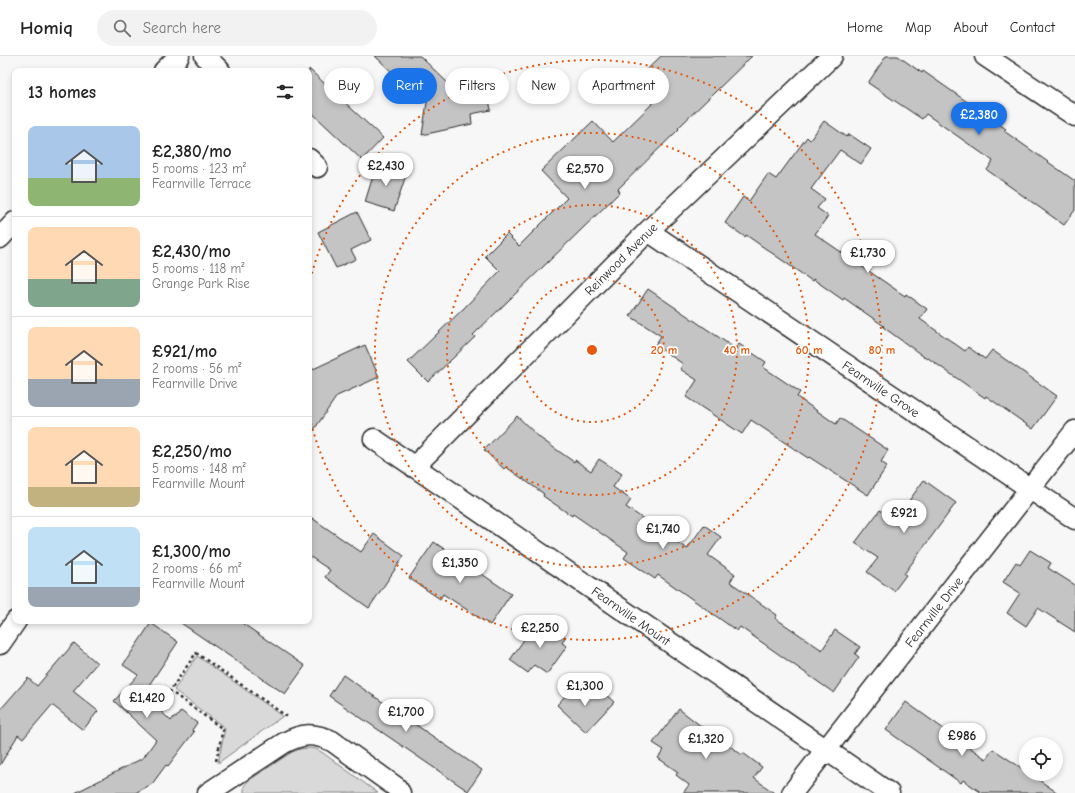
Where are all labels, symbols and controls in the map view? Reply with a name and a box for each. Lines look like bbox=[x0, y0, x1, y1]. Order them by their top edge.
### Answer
search box bbox=[97, 10, 377, 46]
text: Homiq bbox=[20, 17, 73, 39]
icon: search bbox=[111, 17, 133, 39]
text: Search here bbox=[143, 19, 221, 37]
text: Home bbox=[847, 19, 883, 36]
text: Map bbox=[905, 19, 931, 36]
text: About bbox=[953, 19, 988, 36]
text: Contact bbox=[1010, 19, 1055, 36]
chip: Buy bbox=[324, 68, 374, 104]
chip: Rent bbox=[382, 68, 437, 104]
chip: Filters bbox=[445, 68, 509, 104]
chip: New bbox=[517, 68, 570, 104]
chip: Apartment bbox=[578, 68, 669, 104]
icon: filters bbox=[274, 81, 296, 103]
text: 13 homes bbox=[28, 83, 96, 102]
pin: £2,380 bbox=[946, 102, 1012, 136]
text: £2,380 bbox=[960, 107, 998, 122]
icon: home bbox=[60, 142, 108, 190]
text: £2,380/mo bbox=[152, 142, 231, 161]
pin: £2,430 bbox=[353, 153, 419, 187]
pin: £2,570 bbox=[552, 156, 618, 190]
text: £2,430 bbox=[367, 158, 405, 173]
text: 5 rooms · 123 m² bbox=[152, 161, 246, 176]
text: £2,570 bbox=[566, 161, 604, 176]
text: Fearnville Terrace bbox=[152, 176, 251, 191]
street label: Reinwood Avenue bbox=[582, 219, 661, 298]
pin: £1,730 bbox=[835, 240, 901, 274]
text: £2,430/mo bbox=[152, 242, 231, 261]
icon: home bbox=[60, 243, 108, 291]
text: £1,730 bbox=[850, 245, 886, 260]
text: 5 rooms · 118 m² bbox=[152, 261, 245, 276]
text: Grange Park Rise bbox=[152, 276, 250, 291]
text: £921/mo bbox=[152, 342, 217, 361]
icon: home bbox=[60, 343, 108, 391]
centre of rings bbox=[585, 343, 599, 357]
text: 20 m bbox=[651, 343, 677, 357]
text: 40 m bbox=[724, 343, 750, 357]
text: 60 m bbox=[796, 343, 822, 357]
text: 80 m bbox=[869, 343, 895, 357]
street label: Fearnville Grove bbox=[840, 358, 923, 421]
text: 2 rooms · 56 m² bbox=[152, 361, 241, 376]
text: Fearnville Drive bbox=[152, 376, 237, 391]
text: £2,250/mo bbox=[152, 442, 232, 461]
icon: home bbox=[60, 443, 108, 491]
text: 5 rooms · 148 m² bbox=[152, 461, 246, 476]
text: Fearnville Mount bbox=[152, 476, 245, 491]
pin: £921 bbox=[880, 500, 928, 534]
text: £921 bbox=[891, 505, 917, 520]
pin: £1,740 bbox=[630, 516, 696, 550]
text: £1,740 bbox=[646, 521, 680, 536]
text: £1,300/mo bbox=[152, 542, 231, 561]
icon: home bbox=[60, 543, 108, 591]
pin: £1,350 bbox=[427, 550, 493, 584]
text: £1,350 bbox=[442, 555, 478, 570]
text: 2 rooms · 66 m² bbox=[152, 561, 241, 576]
street label: Fearnville Drive bbox=[902, 573, 966, 650]
text: Fearnville Mount bbox=[152, 576, 245, 591]
street label: Fearnville Mount bbox=[589, 583, 674, 649]
pin: £2,250 bbox=[507, 615, 573, 649]
text: £2,250 bbox=[521, 620, 559, 635]
pin: £1,300 bbox=[552, 673, 618, 707]
text: £1,300 bbox=[566, 678, 604, 693]
pin: £1,420 bbox=[114, 685, 180, 719]
text: £1,420 bbox=[129, 690, 165, 705]
pin: £1,700 bbox=[373, 699, 439, 733]
text: £1,700 bbox=[388, 704, 424, 719]
pin: £986 bbox=[938, 723, 986, 757]
pin: £1,320 bbox=[673, 726, 739, 760]
text: £986 bbox=[948, 728, 976, 743]
text: £1,320 bbox=[688, 731, 724, 746]
map controls bbox=[1019, 737, 1063, 781]
button: locate bbox=[1019, 737, 1063, 781]

